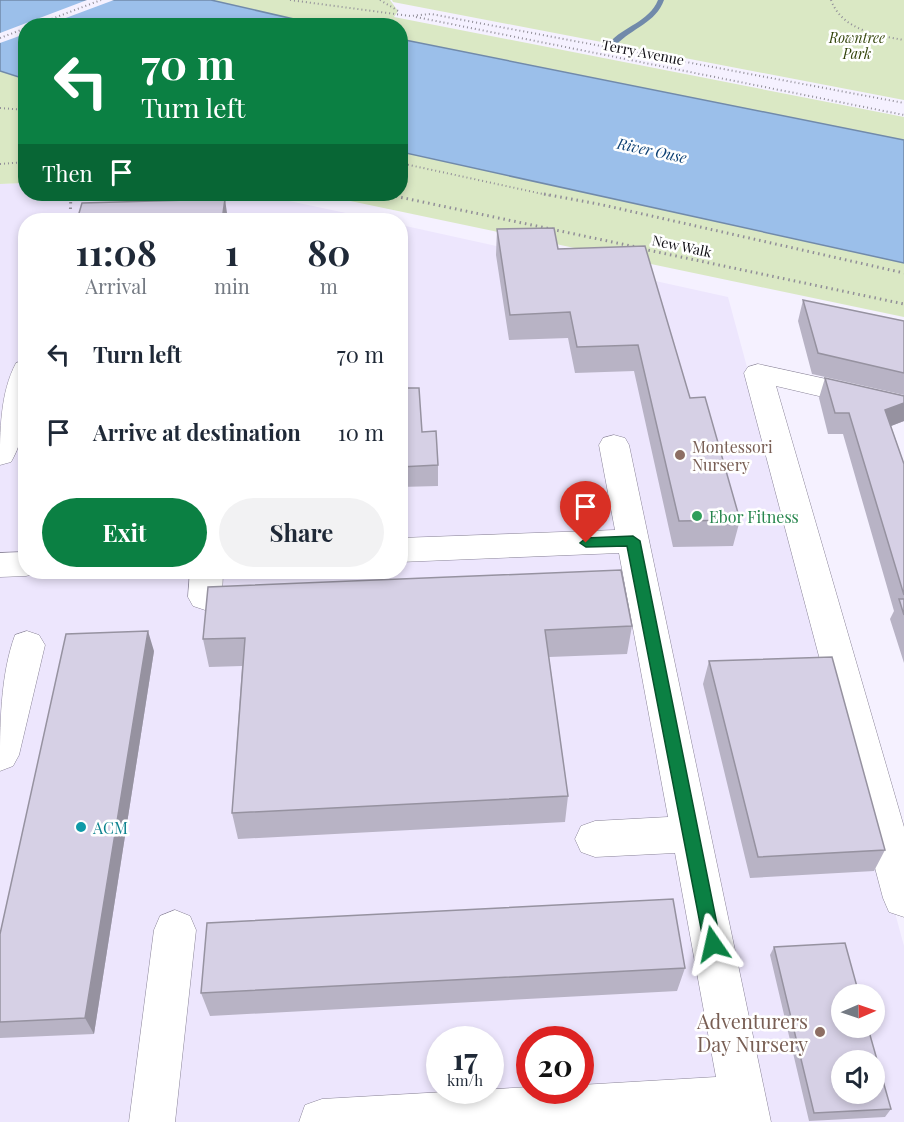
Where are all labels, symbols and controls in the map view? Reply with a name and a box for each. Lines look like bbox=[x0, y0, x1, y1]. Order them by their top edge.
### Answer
park label: Rowntree Park bbox=[828, 28, 885, 63]
text: 70 m bbox=[141, 35, 235, 91]
street label: Terry Avenue bbox=[600, 35, 686, 69]
icon: left bbox=[42, 42, 120, 120]
text: Turn left bbox=[141, 89, 245, 125]
water label: River Ouse bbox=[614, 133, 689, 167]
icon: arrive bbox=[105, 156, 138, 189]
text: Then bbox=[42, 158, 93, 188]
text: 11:08 bbox=[75, 227, 157, 275]
text: 1 bbox=[225, 227, 239, 275]
text: 80 bbox=[307, 227, 351, 275]
street label: New Walk bbox=[650, 230, 714, 262]
text: Arrival bbox=[85, 272, 147, 299]
text: min bbox=[214, 272, 250, 299]
text: m bbox=[320, 272, 338, 299]
icon: left bbox=[42, 338, 75, 371]
text: Turn left bbox=[93, 339, 182, 369]
text: 70 m bbox=[337, 339, 384, 369]
icon: arrive bbox=[42, 416, 75, 449]
text: Arrive at destination bbox=[93, 417, 301, 447]
text: 10 m bbox=[338, 417, 384, 447]
place label: Montessori Nursery bbox=[692, 436, 773, 475]
marker: Montessori Nursery bbox=[673, 448, 687, 462]
pin bbox=[560, 481, 611, 543]
icon: arrive bbox=[569, 490, 602, 523]
button: Exit bbox=[42, 498, 207, 567]
button: Share bbox=[219, 498, 384, 567]
place label: Ebor Fitness bbox=[709, 506, 799, 527]
marker: Ebor Fitness bbox=[690, 509, 704, 523]
place label: ACM bbox=[92, 817, 128, 838]
marker: ACM bbox=[74, 820, 88, 834]
position arrow bbox=[681, 912, 745, 976]
north arrow bbox=[831, 984, 885, 1038]
map controls bbox=[831, 984, 885, 1104]
place label: Adventurers Day Nursery bbox=[696, 1007, 808, 1057]
marker: Adventurers Day Nursery bbox=[813, 1025, 827, 1039]
speed limit sign: 20 bbox=[516, 1026, 594, 1104]
text: 17 bbox=[452, 1038, 478, 1078]
button: sound bbox=[831, 1050, 885, 1104]
text: km/h bbox=[447, 1070, 483, 1090]

